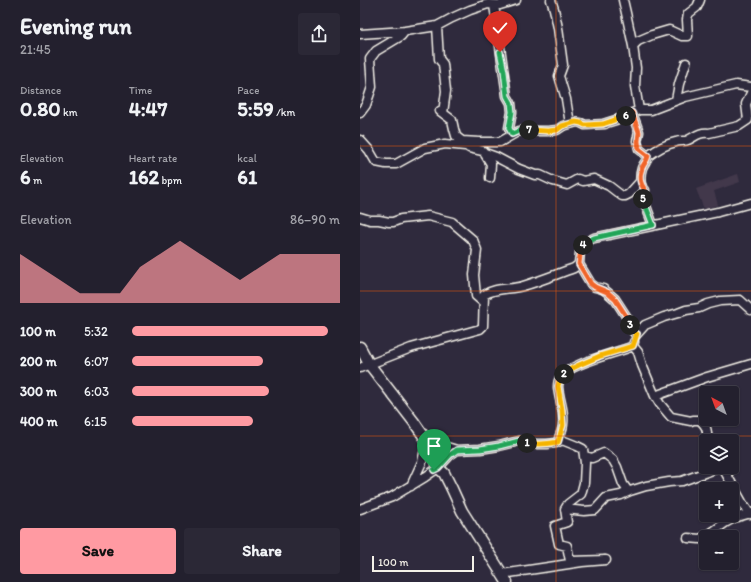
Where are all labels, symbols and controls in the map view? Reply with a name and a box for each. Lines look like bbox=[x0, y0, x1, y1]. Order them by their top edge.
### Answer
pin bbox=[483, 11, 517, 52]
text: Evening run bbox=[20, 13, 132, 40]
button: share bbox=[298, 13, 340, 55]
icon: check bbox=[489, 17, 511, 39]
text: 21:45 bbox=[20, 42, 51, 57]
text: Distance bbox=[20, 84, 61, 97]
text: Time bbox=[129, 84, 152, 97]
text: Pace bbox=[237, 84, 259, 97]
text: 0.80 bbox=[20, 97, 61, 121]
text: 4:47 bbox=[129, 97, 168, 121]
text: 5:59 bbox=[237, 97, 274, 121]
text: km bbox=[61, 106, 78, 119]
text: /km bbox=[274, 106, 295, 119]
pin: 6 bbox=[616, 106, 636, 126]
text: 6 bbox=[623, 109, 629, 122]
pin: 7 bbox=[519, 120, 539, 140]
text: 7 bbox=[526, 123, 532, 136]
text: Elevation bbox=[20, 152, 64, 165]
text: Heart rate bbox=[129, 152, 177, 165]
text: kcal bbox=[237, 152, 257, 165]
text: 6 bbox=[20, 165, 31, 189]
text: 162 bbox=[129, 165, 159, 189]
text: 61 bbox=[237, 165, 257, 189]
text: m bbox=[31, 174, 42, 187]
text: bpm bbox=[159, 174, 182, 187]
pin: 5 bbox=[633, 189, 653, 209]
text: 5 bbox=[640, 192, 646, 205]
text: Elevation bbox=[20, 212, 72, 227]
text: 86–90 m bbox=[290, 212, 340, 227]
pin: 4 bbox=[573, 235, 593, 255]
text: 4 bbox=[580, 238, 586, 251]
pin: 3 bbox=[620, 315, 640, 335]
text: 3 bbox=[627, 318, 633, 331]
text: 100 m bbox=[20, 324, 56, 339]
text: 5:32 bbox=[84, 324, 108, 339]
text: 200 m bbox=[20, 354, 57, 369]
text: 6:07 bbox=[84, 354, 109, 369]
pin: 2 bbox=[554, 364, 574, 384]
text: 2 bbox=[561, 367, 567, 380]
text: 300 m bbox=[20, 384, 57, 399]
text: 6:03 bbox=[84, 384, 109, 399]
north arrow bbox=[699, 386, 739, 426]
map controls bbox=[699, 386, 739, 570]
text: 400 m bbox=[20, 414, 58, 429]
text: 6:15 bbox=[84, 414, 107, 429]
pin bbox=[417, 429, 451, 470]
pin: 1 bbox=[517, 433, 537, 453]
button: layers bbox=[699, 434, 739, 474]
icon: arrive bbox=[423, 435, 445, 457]
text: 1 bbox=[524, 436, 530, 449]
button: + bbox=[699, 482, 739, 522]
button: Save bbox=[20, 528, 176, 574]
button: Share bbox=[184, 528, 340, 574]
button: − bbox=[699, 530, 739, 570]
scale bar bbox=[372, 554, 474, 573]
text: 100 m bbox=[378, 556, 408, 569]

